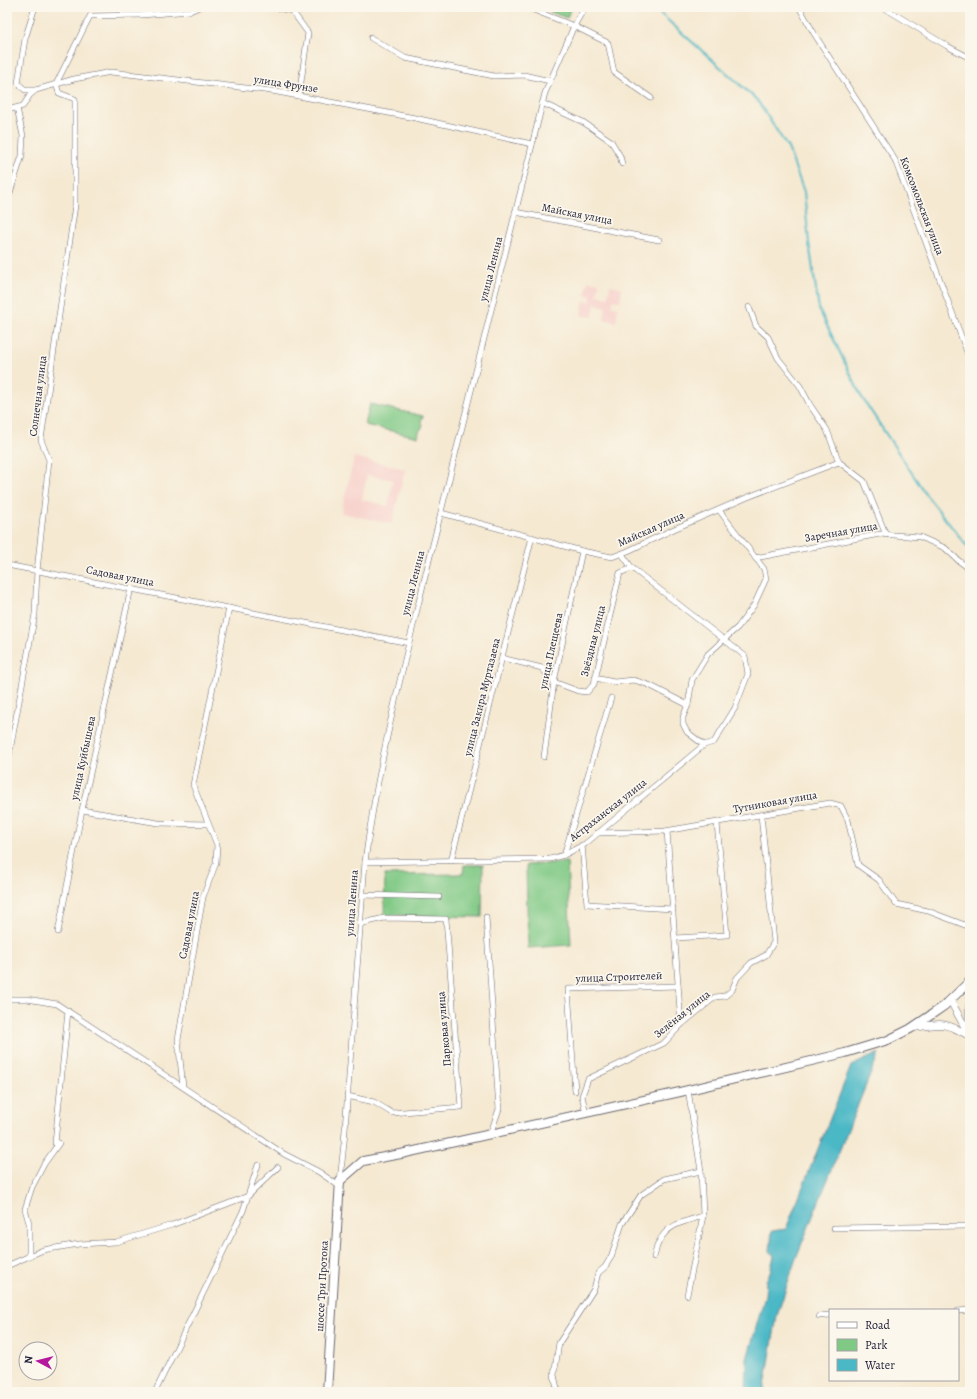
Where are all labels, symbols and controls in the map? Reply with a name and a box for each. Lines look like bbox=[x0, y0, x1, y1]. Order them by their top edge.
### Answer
street label: улица Фрунзе bbox=[252, 71, 319, 96]
street label: Комсомольская улица bbox=[896, 155, 948, 258]
street label: Майская улица bbox=[540, 200, 614, 228]
street label: улица Ленина bbox=[475, 234, 507, 304]
street label: Солнечная улица bbox=[26, 354, 51, 437]
street label: Майская улица bbox=[615, 507, 688, 550]
street label: Заречная улица bbox=[803, 518, 880, 546]
street label: улица Ленина bbox=[397, 548, 429, 618]
street label: Садовая улица bbox=[85, 562, 156, 590]
street label: Звёздная улица bbox=[577, 603, 609, 678]
street label: улица Плещеева bbox=[535, 610, 567, 692]
street label: улица Закира Муртазаева bbox=[460, 635, 504, 759]
street label: улица Куйбышева bbox=[67, 714, 99, 803]
street label: Астраханская улица bbox=[565, 774, 651, 846]
street label: Тутниковая улица bbox=[732, 787, 819, 817]
street label: улица Ленина bbox=[342, 868, 362, 938]
street label: Садовая улица bbox=[175, 889, 203, 960]
street label: улица Строителей bbox=[574, 968, 663, 986]
street label: Зелёная улица bbox=[651, 986, 714, 1041]
street label: Парковая улица bbox=[433, 990, 455, 1067]
street label: шоссе Три Протока bbox=[312, 1239, 332, 1332]
legend bbox=[829, 1309, 959, 1381]
text: Road bbox=[865, 1317, 891, 1333]
text: Park bbox=[865, 1337, 888, 1353]
north arrow bbox=[18, 1341, 58, 1381]
text: N bbox=[21, 1355, 37, 1365]
text: Water bbox=[864, 1357, 895, 1373]

